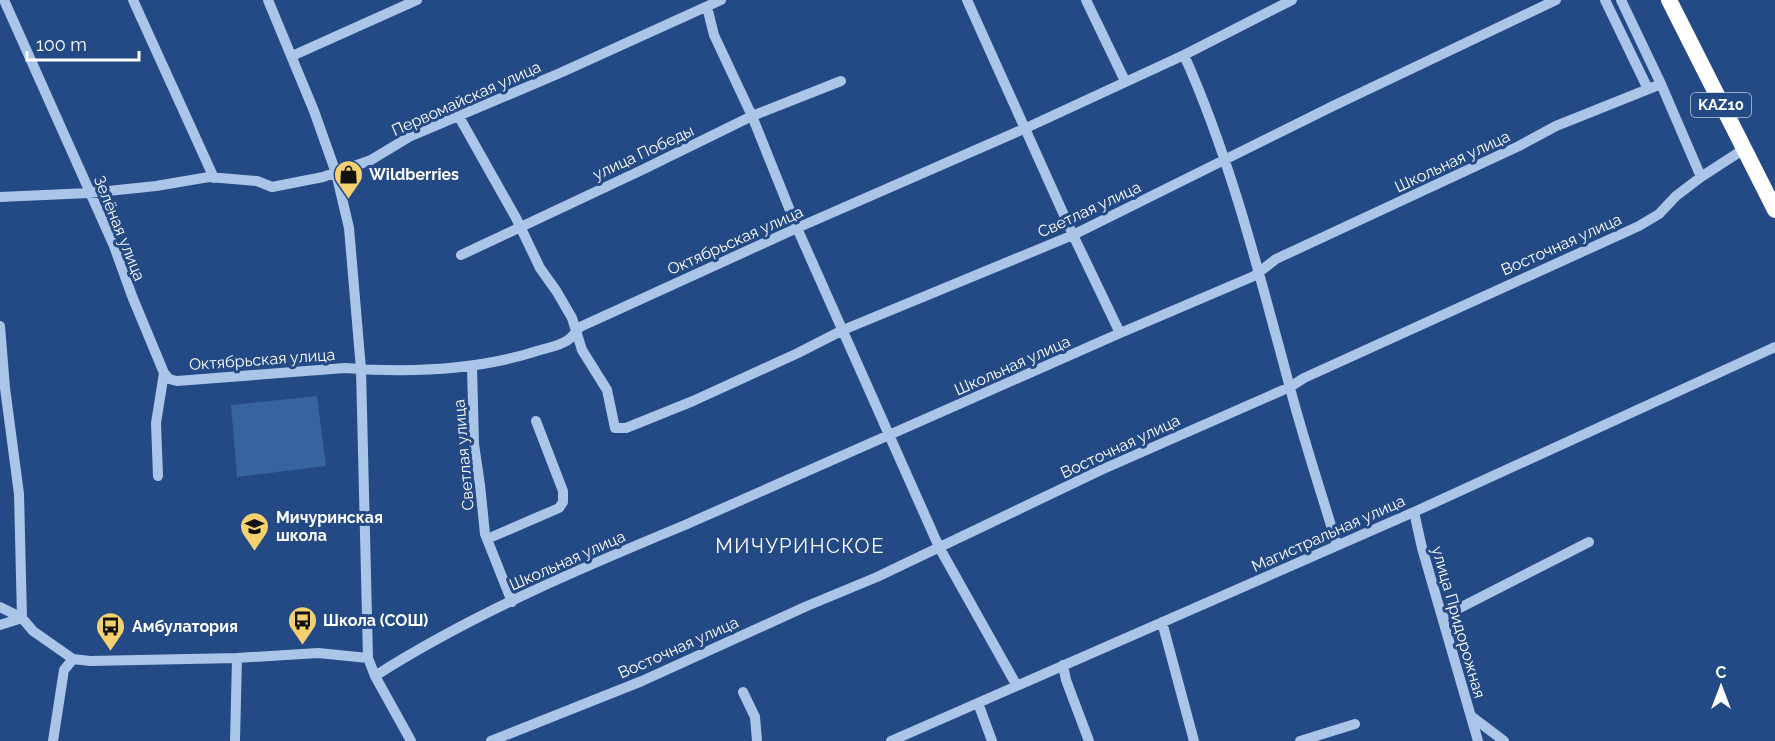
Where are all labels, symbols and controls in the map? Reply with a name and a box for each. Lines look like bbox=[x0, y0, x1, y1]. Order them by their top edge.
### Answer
scale bar bbox=[27, 24, 140, 62]
text: 100 m bbox=[36, 34, 87, 55]
street label: Первомайская улица bbox=[389, 57, 544, 140]
road number: KAZ10 bbox=[1691, 93, 1751, 117]
street label: улица Победы bbox=[590, 121, 697, 184]
street label: Школьная улица bbox=[1392, 126, 1513, 196]
shop icon: Wildberries bbox=[332, 158, 364, 200]
place label: Wildberries bbox=[369, 165, 459, 184]
street label: Зелёная улица bbox=[90, 173, 149, 284]
street label: Светлая улица bbox=[1035, 177, 1144, 242]
street label: Октябрьская улица bbox=[664, 202, 806, 279]
street label: Восточная улица bbox=[1498, 209, 1624, 279]
street label: Школьная улица bbox=[951, 331, 1073, 400]
street label: Октябрьская улица bbox=[188, 345, 336, 374]
street label: Светлая улица bbox=[449, 399, 478, 511]
street label: Восточная улица bbox=[1057, 410, 1183, 482]
street label: Магистральная улица bbox=[1249, 491, 1408, 576]
place label: Мичуринская школа bbox=[276, 508, 383, 545]
school or university icon: Мичуринская школа bbox=[239, 510, 271, 552]
street label: Школьная улица bbox=[506, 526, 628, 595]
district label: МИЧУРИНСКОЕ bbox=[715, 534, 885, 558]
street label: улица Придорожная bbox=[1428, 544, 1489, 700]
bus stop icon: Школа (СОШ) bbox=[286, 604, 318, 646]
bus stop icon: Амбулатория bbox=[95, 610, 127, 652]
place label: Школа (СОШ) bbox=[323, 611, 428, 630]
street label: Восточная улица bbox=[615, 612, 741, 682]
place label: Амбулатория bbox=[132, 617, 238, 636]
north arrow bbox=[1691, 657, 1751, 717]
text: С bbox=[1716, 663, 1727, 682]

